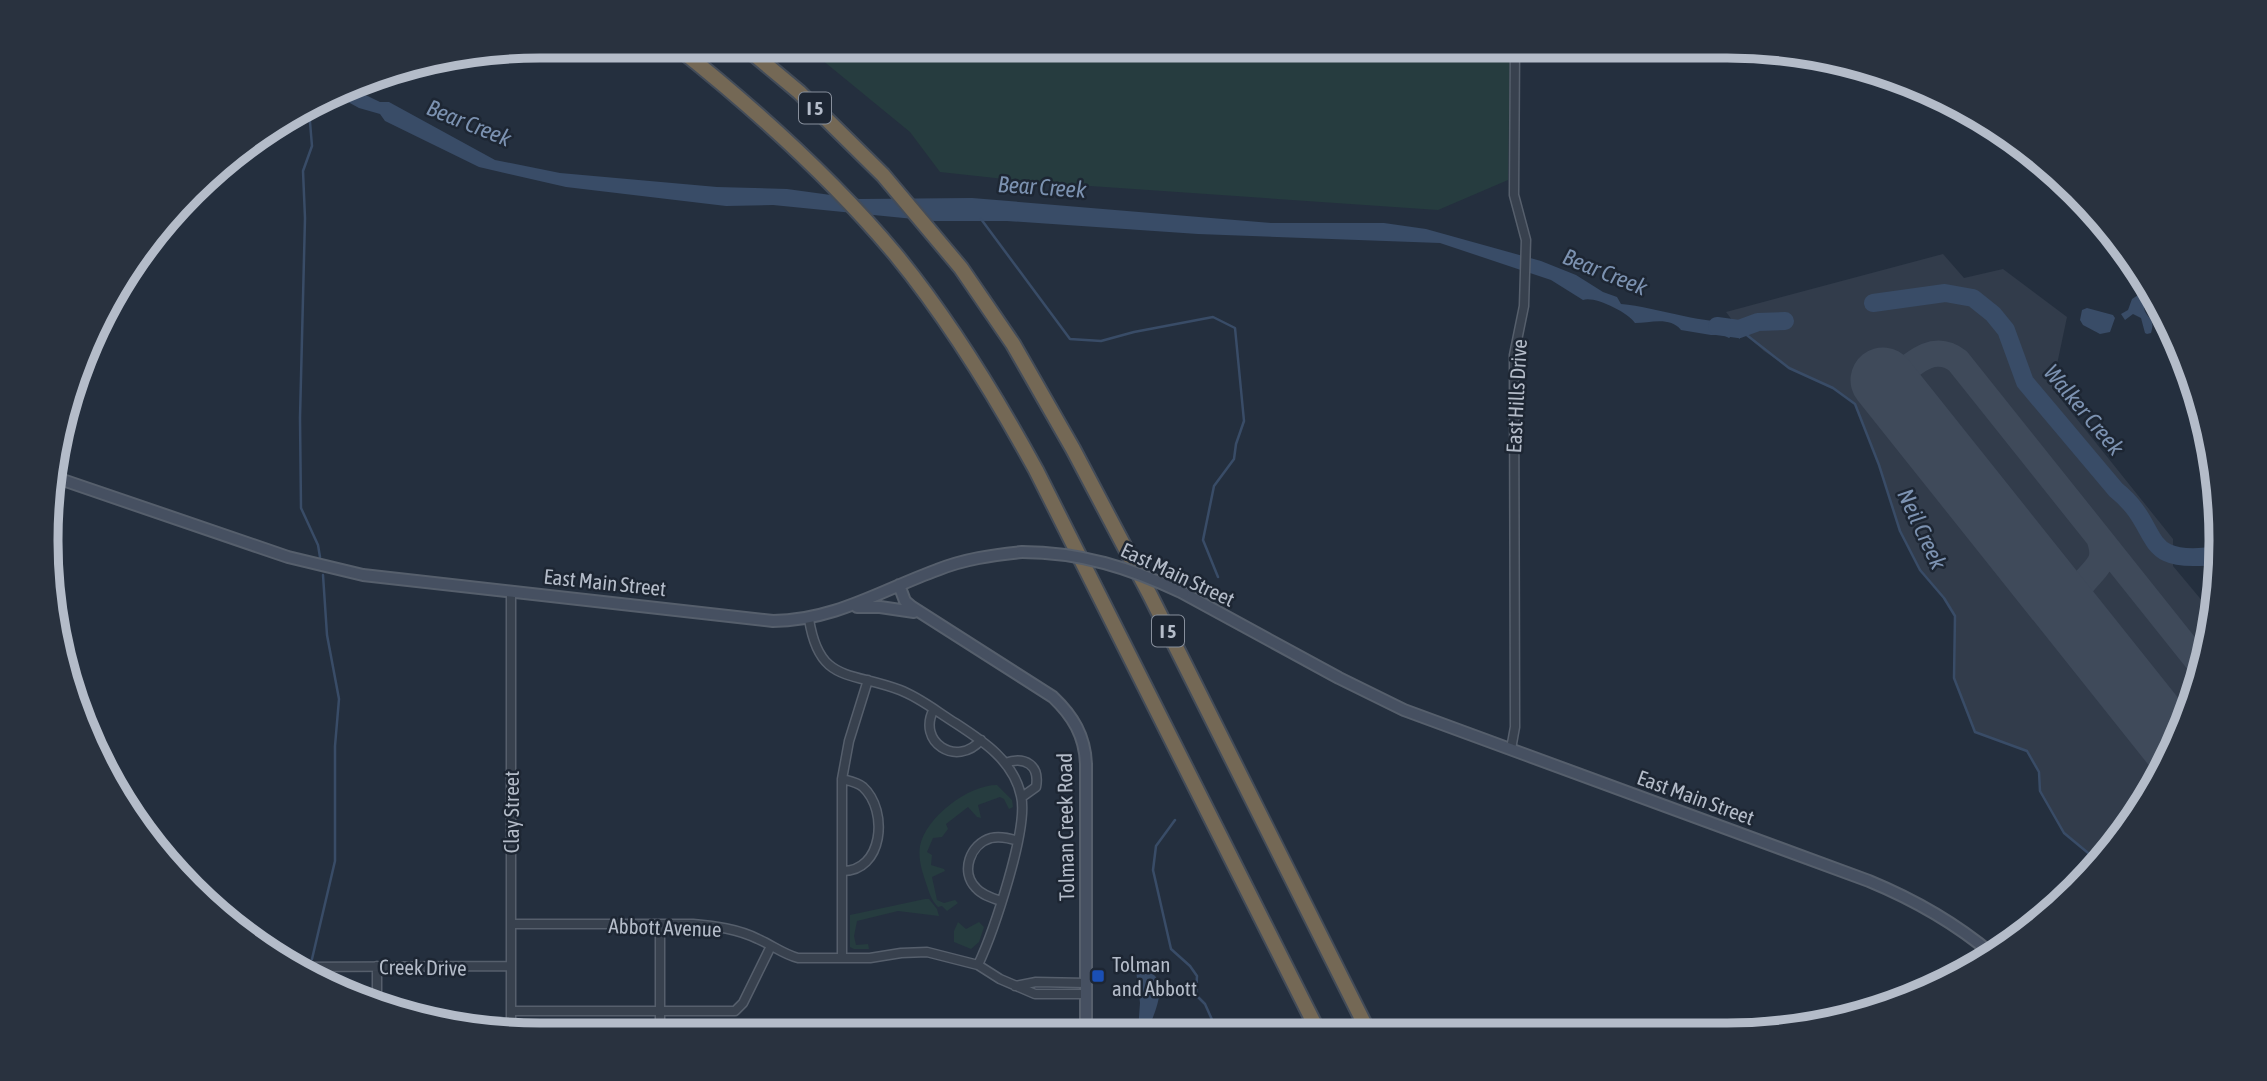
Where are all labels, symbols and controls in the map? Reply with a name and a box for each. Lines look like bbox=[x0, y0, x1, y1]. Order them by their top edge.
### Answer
road number: I 5 bbox=[799, 92, 831, 124]
water label: Bear Creek bbox=[423, 94, 516, 152]
water label: Bear Creek bbox=[997, 171, 1088, 203]
water label: Bear Creek bbox=[1559, 243, 1652, 301]
street label: East Hills Drive bbox=[1501, 338, 1531, 454]
water label: Walker Creek bbox=[2039, 360, 2130, 461]
water label: Neil Creek bbox=[1892, 485, 1952, 574]
street label: East Main Street bbox=[1117, 537, 1239, 611]
street label: East Main Street bbox=[543, 564, 667, 600]
road number: I 5 bbox=[1152, 616, 1184, 646]
street label: Tolman Creek Road bbox=[1052, 753, 1078, 901]
street label: East Main Street bbox=[1634, 765, 1758, 829]
street label: Clay Street bbox=[499, 771, 523, 853]
street label: Abbott Avenue bbox=[608, 913, 722, 941]
place label: Tolman and Abbott bbox=[1112, 952, 1197, 1000]
street label: Creek Drive bbox=[379, 954, 467, 980]
marker: Tolman and Abbott bbox=[1090, 968, 1106, 984]

